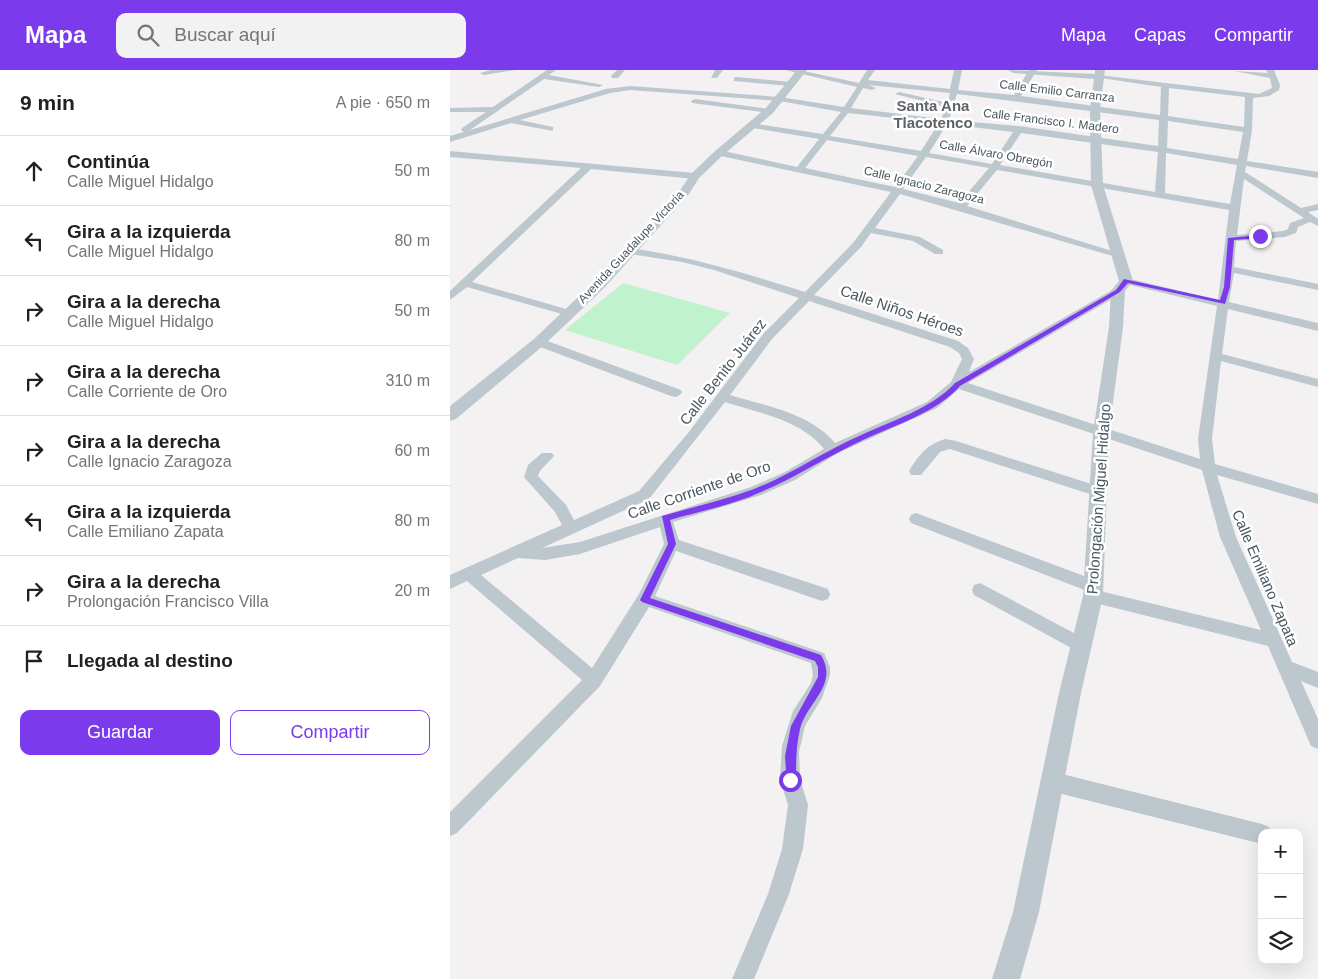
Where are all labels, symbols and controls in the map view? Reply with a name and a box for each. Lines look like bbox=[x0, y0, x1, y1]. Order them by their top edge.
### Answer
search box bbox=[116, 13, 466, 58]
text: Mapa bbox=[25, 21, 86, 48]
icon: search bbox=[134, 21, 162, 49]
text: Buscar aquí bbox=[174, 24, 276, 45]
text: Mapa bbox=[1061, 25, 1106, 45]
text: Capas bbox=[1134, 25, 1186, 45]
text: Compartir bbox=[1214, 25, 1293, 45]
street label: Calle Emilio Carranza bbox=[999, 77, 1116, 105]
text: 9 min bbox=[20, 91, 75, 114]
text: A pie · 650 m bbox=[336, 94, 430, 111]
district label: Santa Ana Tlacotenco bbox=[893, 97, 973, 131]
street label: Calle Francisco I. Madero bbox=[982, 106, 1120, 136]
street label: Calle Álvaro Obregón bbox=[938, 136, 1054, 171]
text: Continúa bbox=[67, 151, 149, 172]
icon: ahead bbox=[20, 157, 48, 185]
text: 50 m bbox=[394, 162, 430, 179]
street label: Calle Ignacio Zaragoza bbox=[862, 163, 986, 207]
text: Calle Miguel Hidalgo bbox=[67, 173, 214, 190]
street label: Avenida Guadalupe Victoria bbox=[575, 188, 687, 306]
text: Gira a la izquierda bbox=[67, 221, 231, 242]
route end bbox=[1249, 225, 1272, 248]
icon: left bbox=[20, 227, 48, 255]
text: 80 m bbox=[394, 232, 430, 249]
text: Calle Miguel Hidalgo bbox=[67, 243, 214, 260]
street label: Calle Niños Héroes bbox=[838, 281, 966, 340]
text: Gira a la derecha bbox=[67, 291, 220, 312]
icon: right bbox=[20, 297, 48, 325]
text: 50 m bbox=[394, 302, 430, 319]
text: Calle Miguel Hidalgo bbox=[67, 313, 214, 330]
street label: Calle Benito Juárez bbox=[676, 315, 769, 428]
text: Gira a la derecha bbox=[67, 361, 220, 382]
icon: right bbox=[20, 367, 48, 395]
text: 310 m bbox=[386, 372, 430, 389]
text: Calle Corriente de Oro bbox=[67, 383, 227, 400]
street label: Prolongación Miguel Hidalgo bbox=[1083, 403, 1114, 595]
text: Gira a la derecha bbox=[67, 431, 220, 452]
icon: right bbox=[20, 437, 48, 465]
text: 60 m bbox=[394, 442, 430, 459]
text: Calle Ignacio Zaragoza bbox=[67, 453, 232, 470]
street label: Calle Corriente de Oro bbox=[625, 457, 773, 522]
text: Gira a la izquierda bbox=[67, 501, 231, 522]
icon: left bbox=[20, 507, 48, 535]
street label: Calle Emiliano Zapata bbox=[1229, 507, 1302, 649]
text: 80 m bbox=[394, 512, 430, 529]
text: Calle Emiliano Zapata bbox=[67, 523, 224, 540]
text: Gira a la derecha bbox=[67, 571, 220, 592]
icon: right bbox=[20, 577, 48, 605]
text: 20 m bbox=[394, 582, 430, 599]
text: Prolongación Francisco Villa bbox=[67, 593, 269, 610]
icon: arrive bbox=[20, 647, 48, 675]
text: Llegada al destino bbox=[67, 650, 233, 671]
button: Guardar bbox=[20, 710, 220, 755]
button: Compartir bbox=[230, 710, 430, 755]
route start bbox=[779, 769, 802, 792]
map controls bbox=[1258, 829, 1303, 964]
button: + bbox=[1258, 829, 1303, 874]
button: − bbox=[1258, 874, 1303, 919]
button: layers bbox=[1258, 919, 1303, 964]

